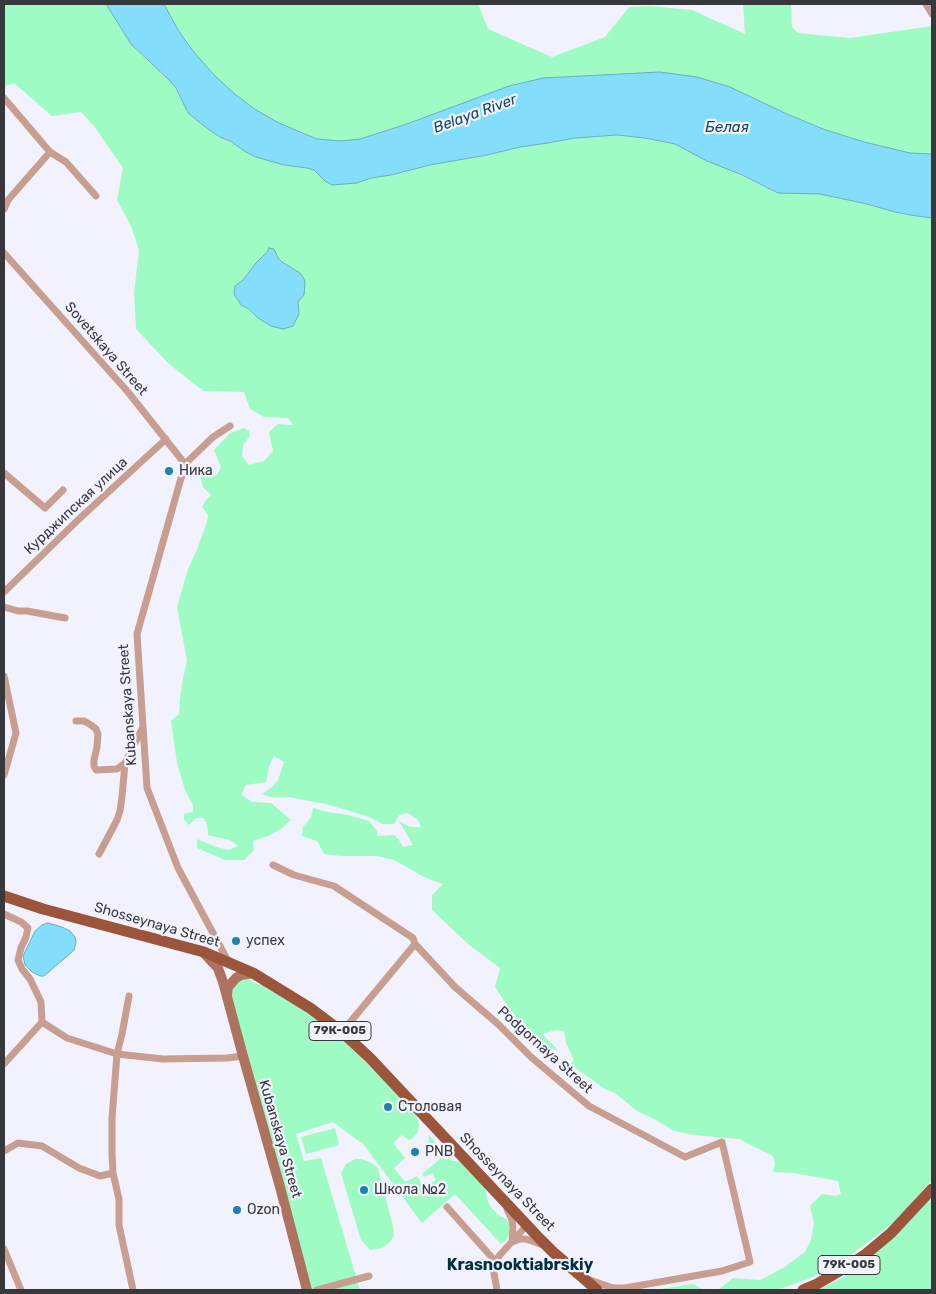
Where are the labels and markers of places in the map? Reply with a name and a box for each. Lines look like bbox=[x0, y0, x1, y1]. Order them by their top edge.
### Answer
place label: Ника bbox=[179, 463, 213, 479]
marker: Ника bbox=[163, 465, 175, 477]
place label: успех bbox=[246, 933, 285, 949]
marker: успех bbox=[230, 935, 242, 947]
place label: Столовая bbox=[398, 1099, 462, 1115]
marker: Столовая bbox=[382, 1101, 394, 1113]
place label: PNB bbox=[425, 1144, 453, 1160]
marker: PNB bbox=[409, 1146, 421, 1158]
place label: Школа №2 bbox=[374, 1182, 446, 1198]
marker: Школа №2 bbox=[358, 1184, 370, 1196]
place label: Ozon bbox=[247, 1202, 280, 1218]
marker: Ozon bbox=[231, 1204, 243, 1216]

